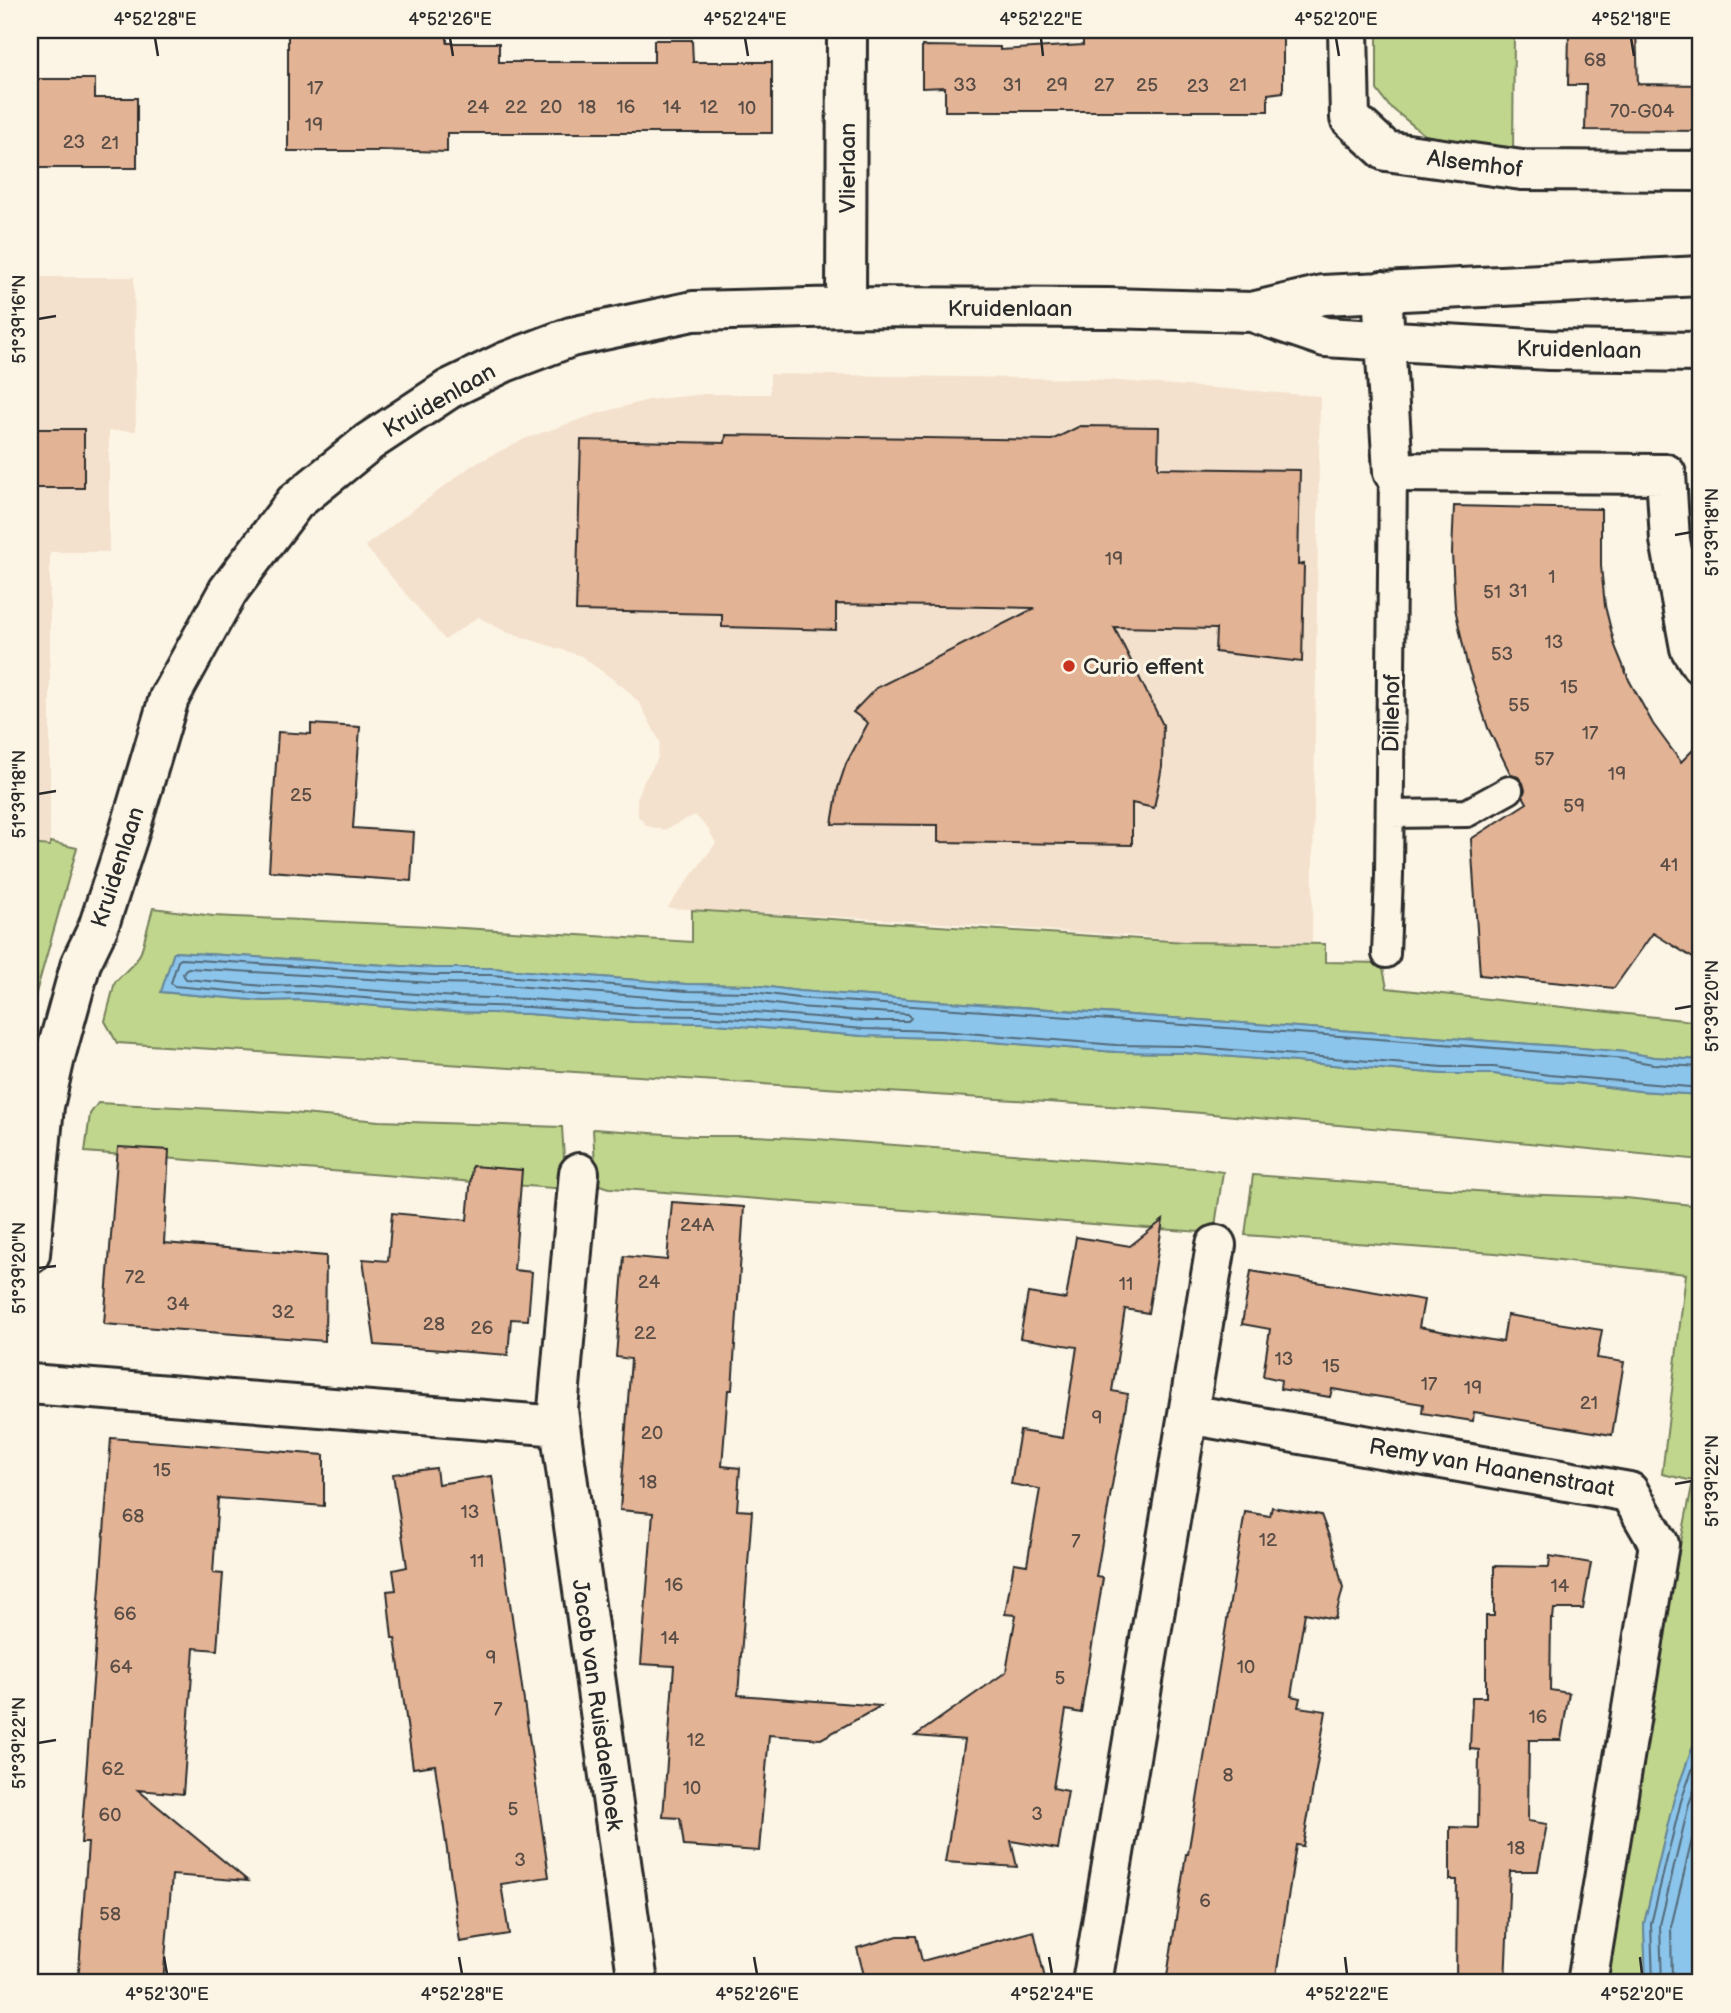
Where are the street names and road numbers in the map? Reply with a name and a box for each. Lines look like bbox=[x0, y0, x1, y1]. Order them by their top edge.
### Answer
street label: Vlierlaan bbox=[834, 123, 862, 213]
street label: Alsemhof bbox=[1426, 144, 1524, 184]
street label: Kruidenlaan bbox=[947, 295, 1073, 323]
street label: Kruidenlaan bbox=[1516, 335, 1642, 365]
street label: Kruidenlaan bbox=[378, 357, 501, 444]
street label: Dillehof bbox=[1377, 673, 1407, 753]
street label: Kruidenlaan bbox=[85, 803, 151, 931]
street label: Remy van Haanenstraat bbox=[1367, 1433, 1617, 1503]
street label: Jacob van Ruisdaelhoek bbox=[565, 1578, 629, 1833]

